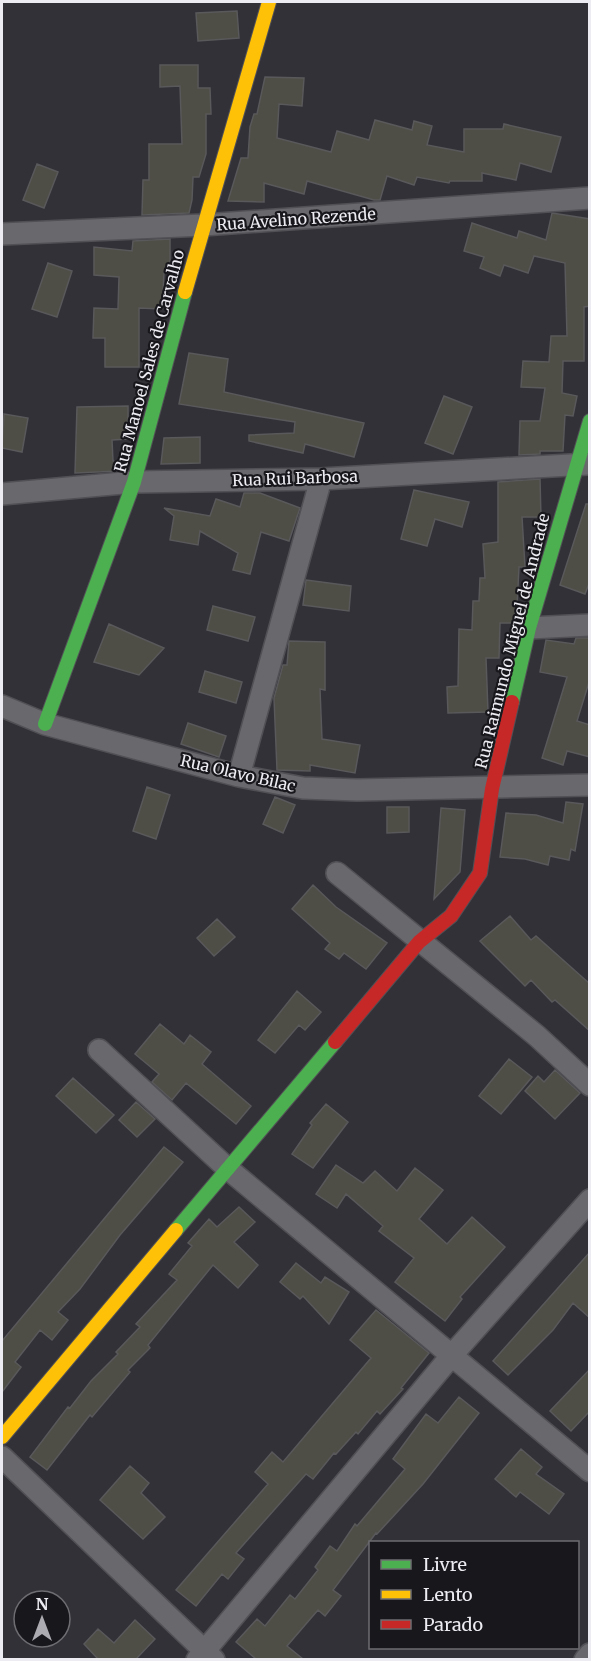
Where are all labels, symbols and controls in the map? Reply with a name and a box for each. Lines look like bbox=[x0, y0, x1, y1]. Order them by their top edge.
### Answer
street label: Rua Avelino Rezende bbox=[216, 203, 376, 235]
street label: Rua Manoel Sales de Carvalho bbox=[110, 247, 188, 475]
street label: Rua Rui Barbosa bbox=[232, 466, 359, 490]
street label: Rua Raimundo Miguel de Andrade bbox=[471, 511, 553, 771]
street label: Rua Olavo Bilac bbox=[178, 750, 298, 796]
legend bbox=[369, 1541, 579, 1649]
text: Livre bbox=[423, 1553, 467, 1576]
text: Lento bbox=[423, 1583, 473, 1606]
north arrow bbox=[12, 1589, 72, 1649]
text: N bbox=[36, 1594, 49, 1614]
text: Parado bbox=[423, 1613, 483, 1636]

